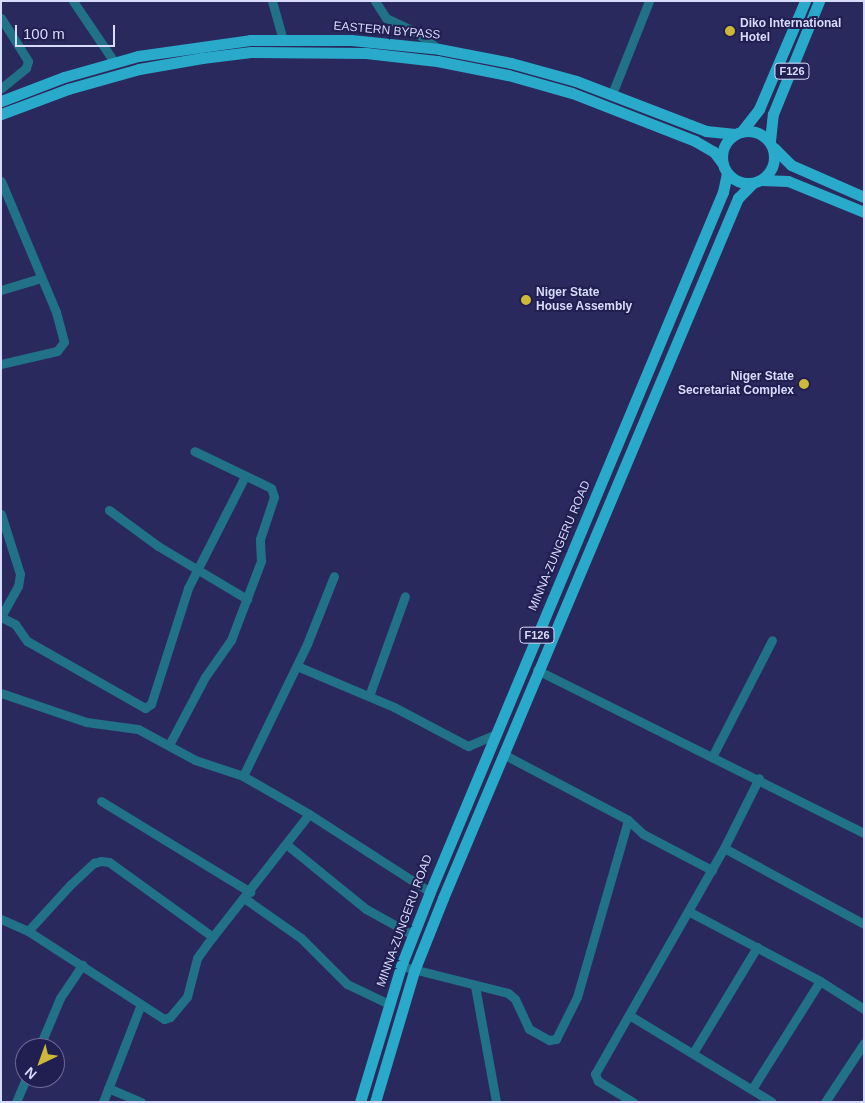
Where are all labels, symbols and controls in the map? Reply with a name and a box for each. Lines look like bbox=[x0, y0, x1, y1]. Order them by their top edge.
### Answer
scale bar bbox=[18, 15, 118, 47]
place label: Diko International Hotel bbox=[740, 17, 841, 45]
street label: EASTERN BYPASS bbox=[333, 19, 441, 43]
text: 100 m bbox=[23, 25, 65, 42]
marker: Diko International Hotel bbox=[724, 25, 736, 37]
road number: F126 bbox=[773, 62, 811, 80]
place label: Niger State House Assembly bbox=[536, 286, 633, 314]
marker: Niger State House Assembly bbox=[520, 294, 532, 306]
place label: Niger State Secretariat Complex bbox=[678, 370, 794, 398]
marker: Niger State Secretariat Complex bbox=[798, 378, 810, 390]
street label: MINNA-ZUNGERU ROAD bbox=[526, 479, 594, 613]
road number: F126 bbox=[518, 626, 556, 644]
street label: MINNA-ZUNGERU ROAD bbox=[374, 853, 436, 989]
north arrow bbox=[15, 1038, 65, 1088]
text: N bbox=[22, 1064, 40, 1083]

